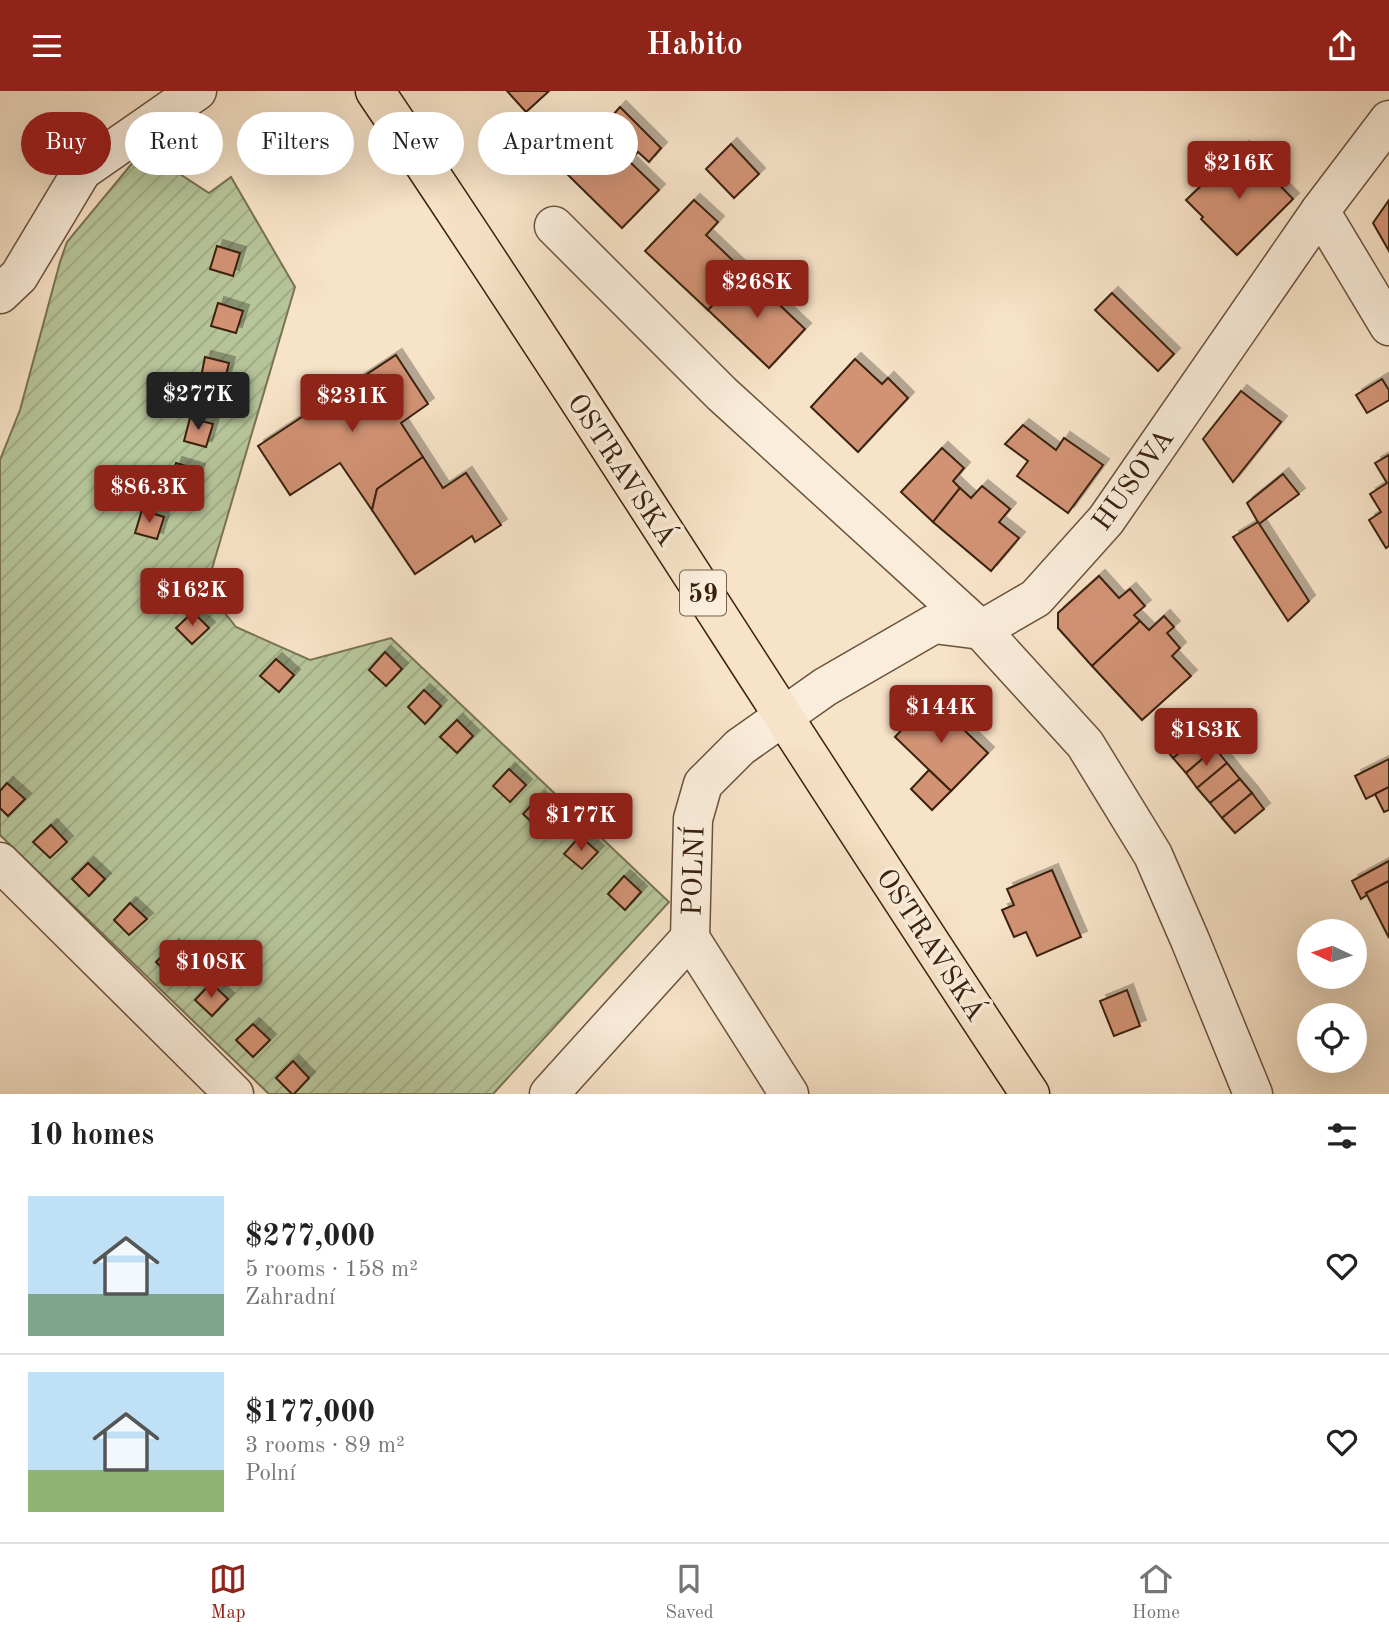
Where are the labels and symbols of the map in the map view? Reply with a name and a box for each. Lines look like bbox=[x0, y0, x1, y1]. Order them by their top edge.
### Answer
pin: $216K bbox=[1190, 141, 1288, 201]
pin: $268K bbox=[708, 261, 806, 320]
pin: $277K bbox=[149, 373, 247, 432]
pin: $231K bbox=[303, 375, 401, 434]
street label: OSTRAVSKÁ bbox=[561, 387, 684, 552]
street label: HUSOVA bbox=[1089, 425, 1180, 537]
pin: $86.3K bbox=[92, 465, 206, 525]
pin: $162K bbox=[143, 568, 241, 628]
road number: 59 bbox=[680, 571, 726, 615]
pin: $144K bbox=[892, 685, 990, 745]
pin: $183K bbox=[1157, 709, 1255, 768]
pin: $177K bbox=[532, 793, 630, 853]
street label: POLNÍ bbox=[674, 825, 711, 917]
street label: OSTRAVSKÁ bbox=[870, 862, 993, 1027]
north arrow bbox=[1297, 919, 1367, 989]
pin: $108K bbox=[162, 941, 260, 1000]

